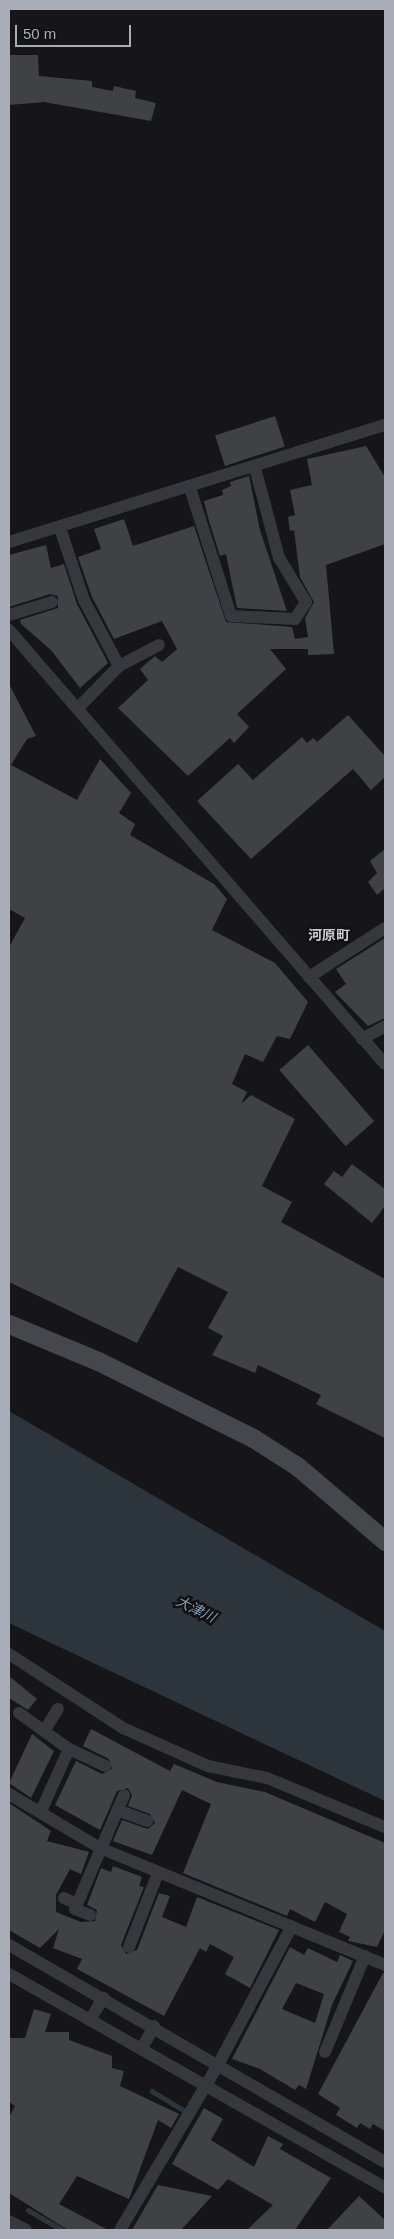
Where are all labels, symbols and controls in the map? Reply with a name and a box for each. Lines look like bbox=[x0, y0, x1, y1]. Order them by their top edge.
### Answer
scale bar bbox=[18, 15, 134, 47]
text: 50 m bbox=[23, 25, 56, 42]
district label: 河原町 bbox=[308, 927, 350, 943]
water label: 大津川 bbox=[173, 1592, 219, 1626]

